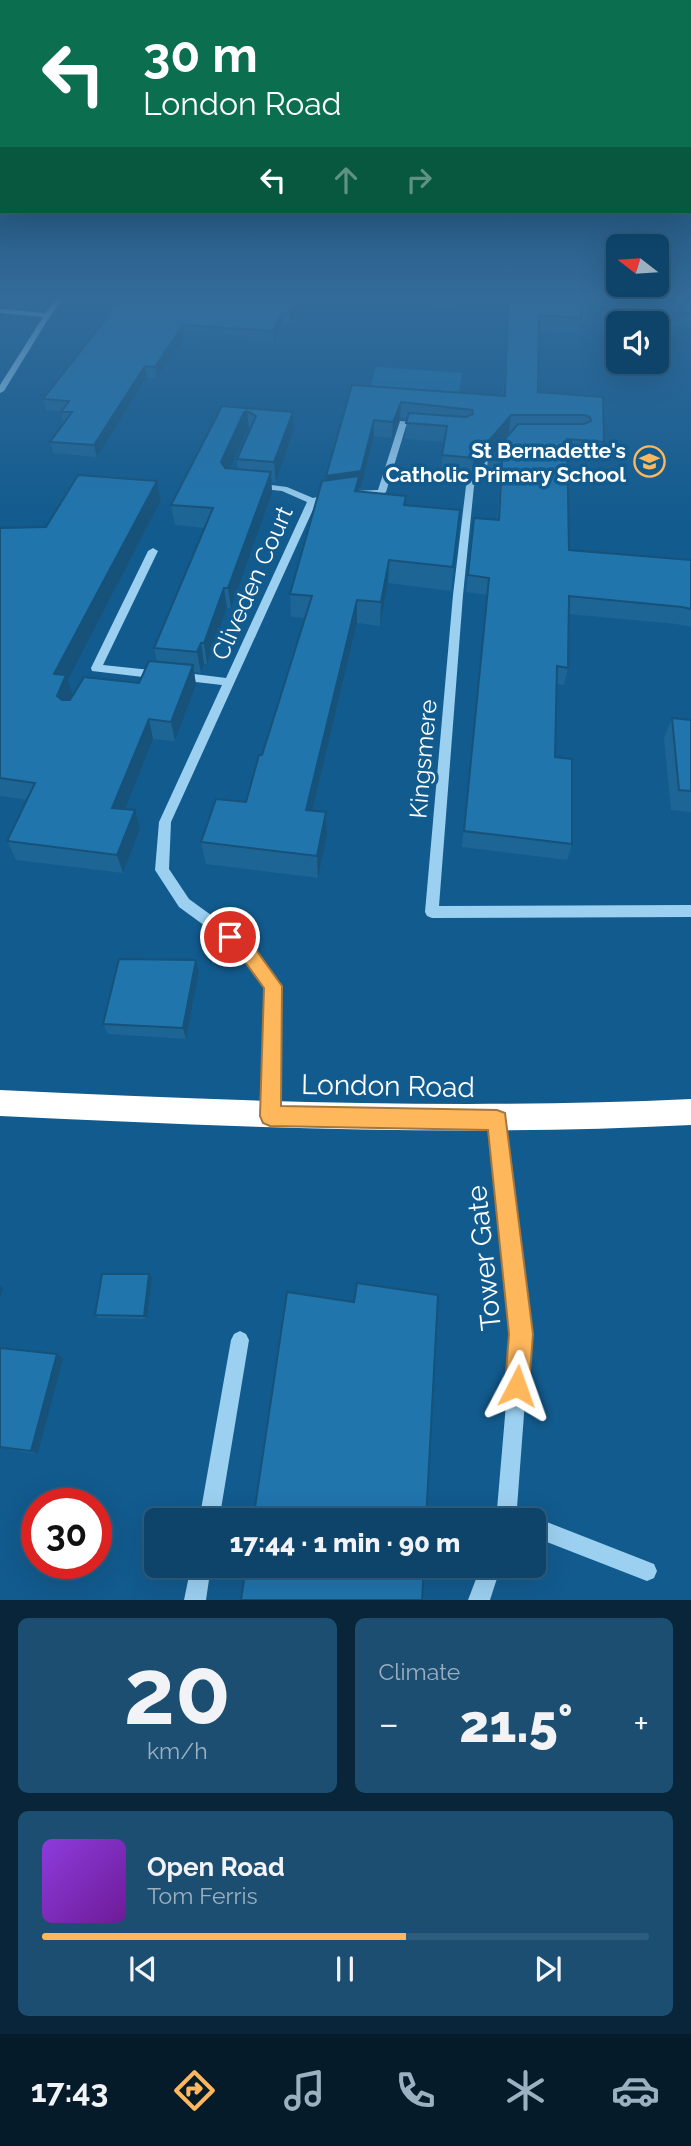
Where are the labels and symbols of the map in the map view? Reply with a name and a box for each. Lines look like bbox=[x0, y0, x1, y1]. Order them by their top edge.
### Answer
north arrow bbox=[606, 234, 668, 298]
place label: St Bernadette's Catholic Primary School bbox=[385, 438, 626, 487]
school or university icon: St Bernadette's Catholic Primary School bbox=[632, 445, 666, 479]
street label: Cliveden Court bbox=[205, 502, 299, 664]
street label: Kingsmere bbox=[403, 698, 443, 820]
pin bbox=[200, 907, 260, 967]
street label: London Road bbox=[301, 1068, 475, 1104]
street label: Tower Gate bbox=[460, 1184, 508, 1332]
position arrow bbox=[480, 1349, 554, 1423]
speed limit sign: 30 bbox=[21, 1488, 112, 1579]

